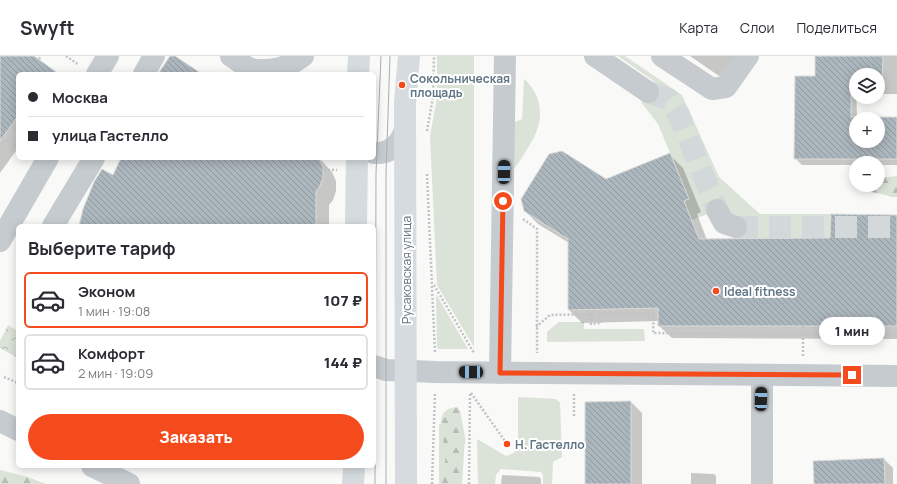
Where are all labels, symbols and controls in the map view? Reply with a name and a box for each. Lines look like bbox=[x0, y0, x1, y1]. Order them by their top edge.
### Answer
text: Swyft bbox=[20, 15, 74, 41]
text: Карта bbox=[679, 18, 718, 37]
text: Слои bbox=[740, 18, 774, 37]
text: Поделиться bbox=[796, 18, 877, 37]
map controls bbox=[849, 68, 885, 192]
button: layers bbox=[849, 68, 885, 104]
place label: Сокольническая площадь bbox=[410, 70, 510, 101]
marker: Сокольническая площадь bbox=[397, 80, 407, 90]
text: Москва bbox=[52, 87, 108, 108]
button: + bbox=[849, 112, 885, 148]
text: улица Гастелло bbox=[52, 125, 168, 146]
button: − bbox=[849, 156, 885, 192]
car bbox=[498, 160, 510, 184]
route start bbox=[494, 192, 512, 210]
street label: Русаковская улица bbox=[398, 216, 415, 324]
text: Выберите тариф bbox=[28, 236, 176, 260]
text: Эконом bbox=[78, 281, 135, 302]
icon: car bbox=[30, 282, 66, 318]
place label: Ideal fitness bbox=[724, 283, 796, 300]
marker: Ideal fitness bbox=[711, 286, 721, 296]
text: 107 ₽ bbox=[324, 290, 362, 311]
text: 1 мин · 19:08 bbox=[78, 302, 150, 320]
callout: 1 мин bbox=[819, 317, 885, 345]
text: 1 мин bbox=[835, 322, 869, 340]
text: Комфорт bbox=[78, 343, 145, 364]
icon: car bbox=[30, 344, 66, 380]
text: 144 ₽ bbox=[324, 352, 362, 373]
text: 2 мин · 19:09 bbox=[78, 364, 153, 382]
car bbox=[459, 366, 483, 378]
route end bbox=[843, 366, 861, 384]
car bbox=[755, 387, 767, 411]
button: Заказать bbox=[28, 414, 364, 460]
place label: Н. Гастелло bbox=[515, 436, 585, 453]
marker: Н. Гастелло bbox=[502, 439, 512, 449]

